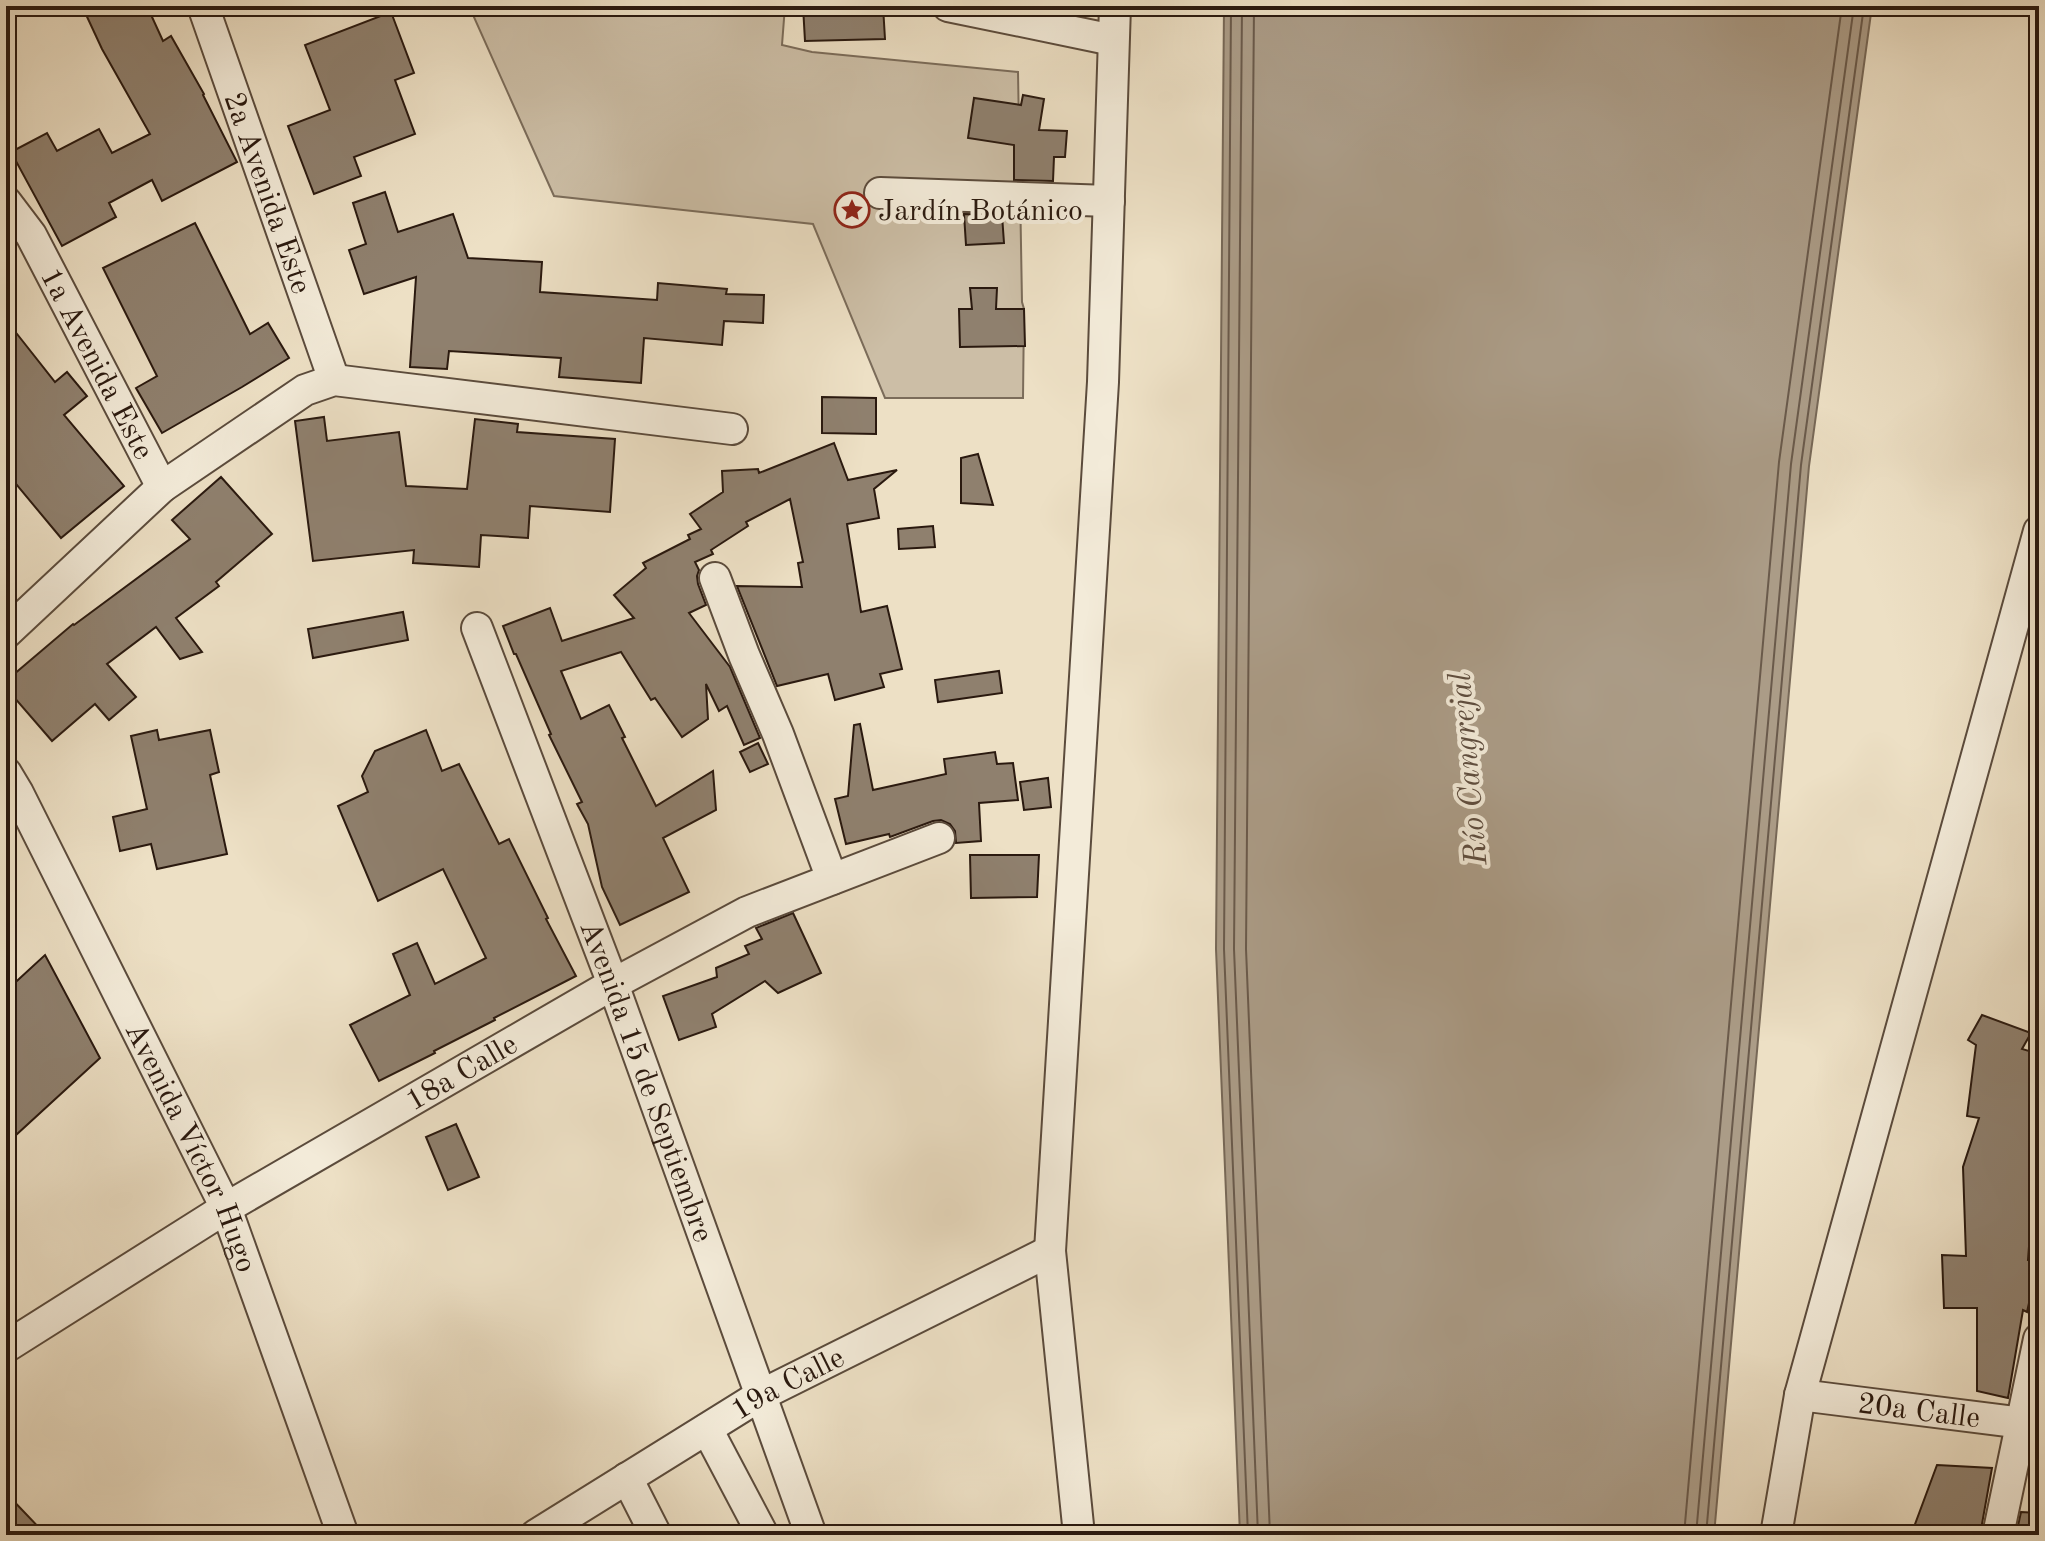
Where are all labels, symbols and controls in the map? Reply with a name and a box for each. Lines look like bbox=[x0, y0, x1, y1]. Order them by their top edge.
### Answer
street label: 2a Avenida Este bbox=[218, 89, 316, 298]
place icon: Jardín Botánico bbox=[833, 191, 871, 229]
place label: Jardín Botánico bbox=[878, 197, 1083, 227]
street label: 1a Avenida Este bbox=[34, 264, 158, 465]
water label: Río Cangrejal bbox=[1446, 670, 1494, 868]
street label: Avenida 15 de Septiembre bbox=[573, 917, 717, 1246]
street label: Avenida Víctor Hugo bbox=[119, 1018, 261, 1277]
street label: 18a Calle bbox=[401, 1030, 523, 1117]
street label: 19a Calle bbox=[727, 1343, 850, 1427]
street label: 20a Calle bbox=[1856, 1389, 1982, 1434]

